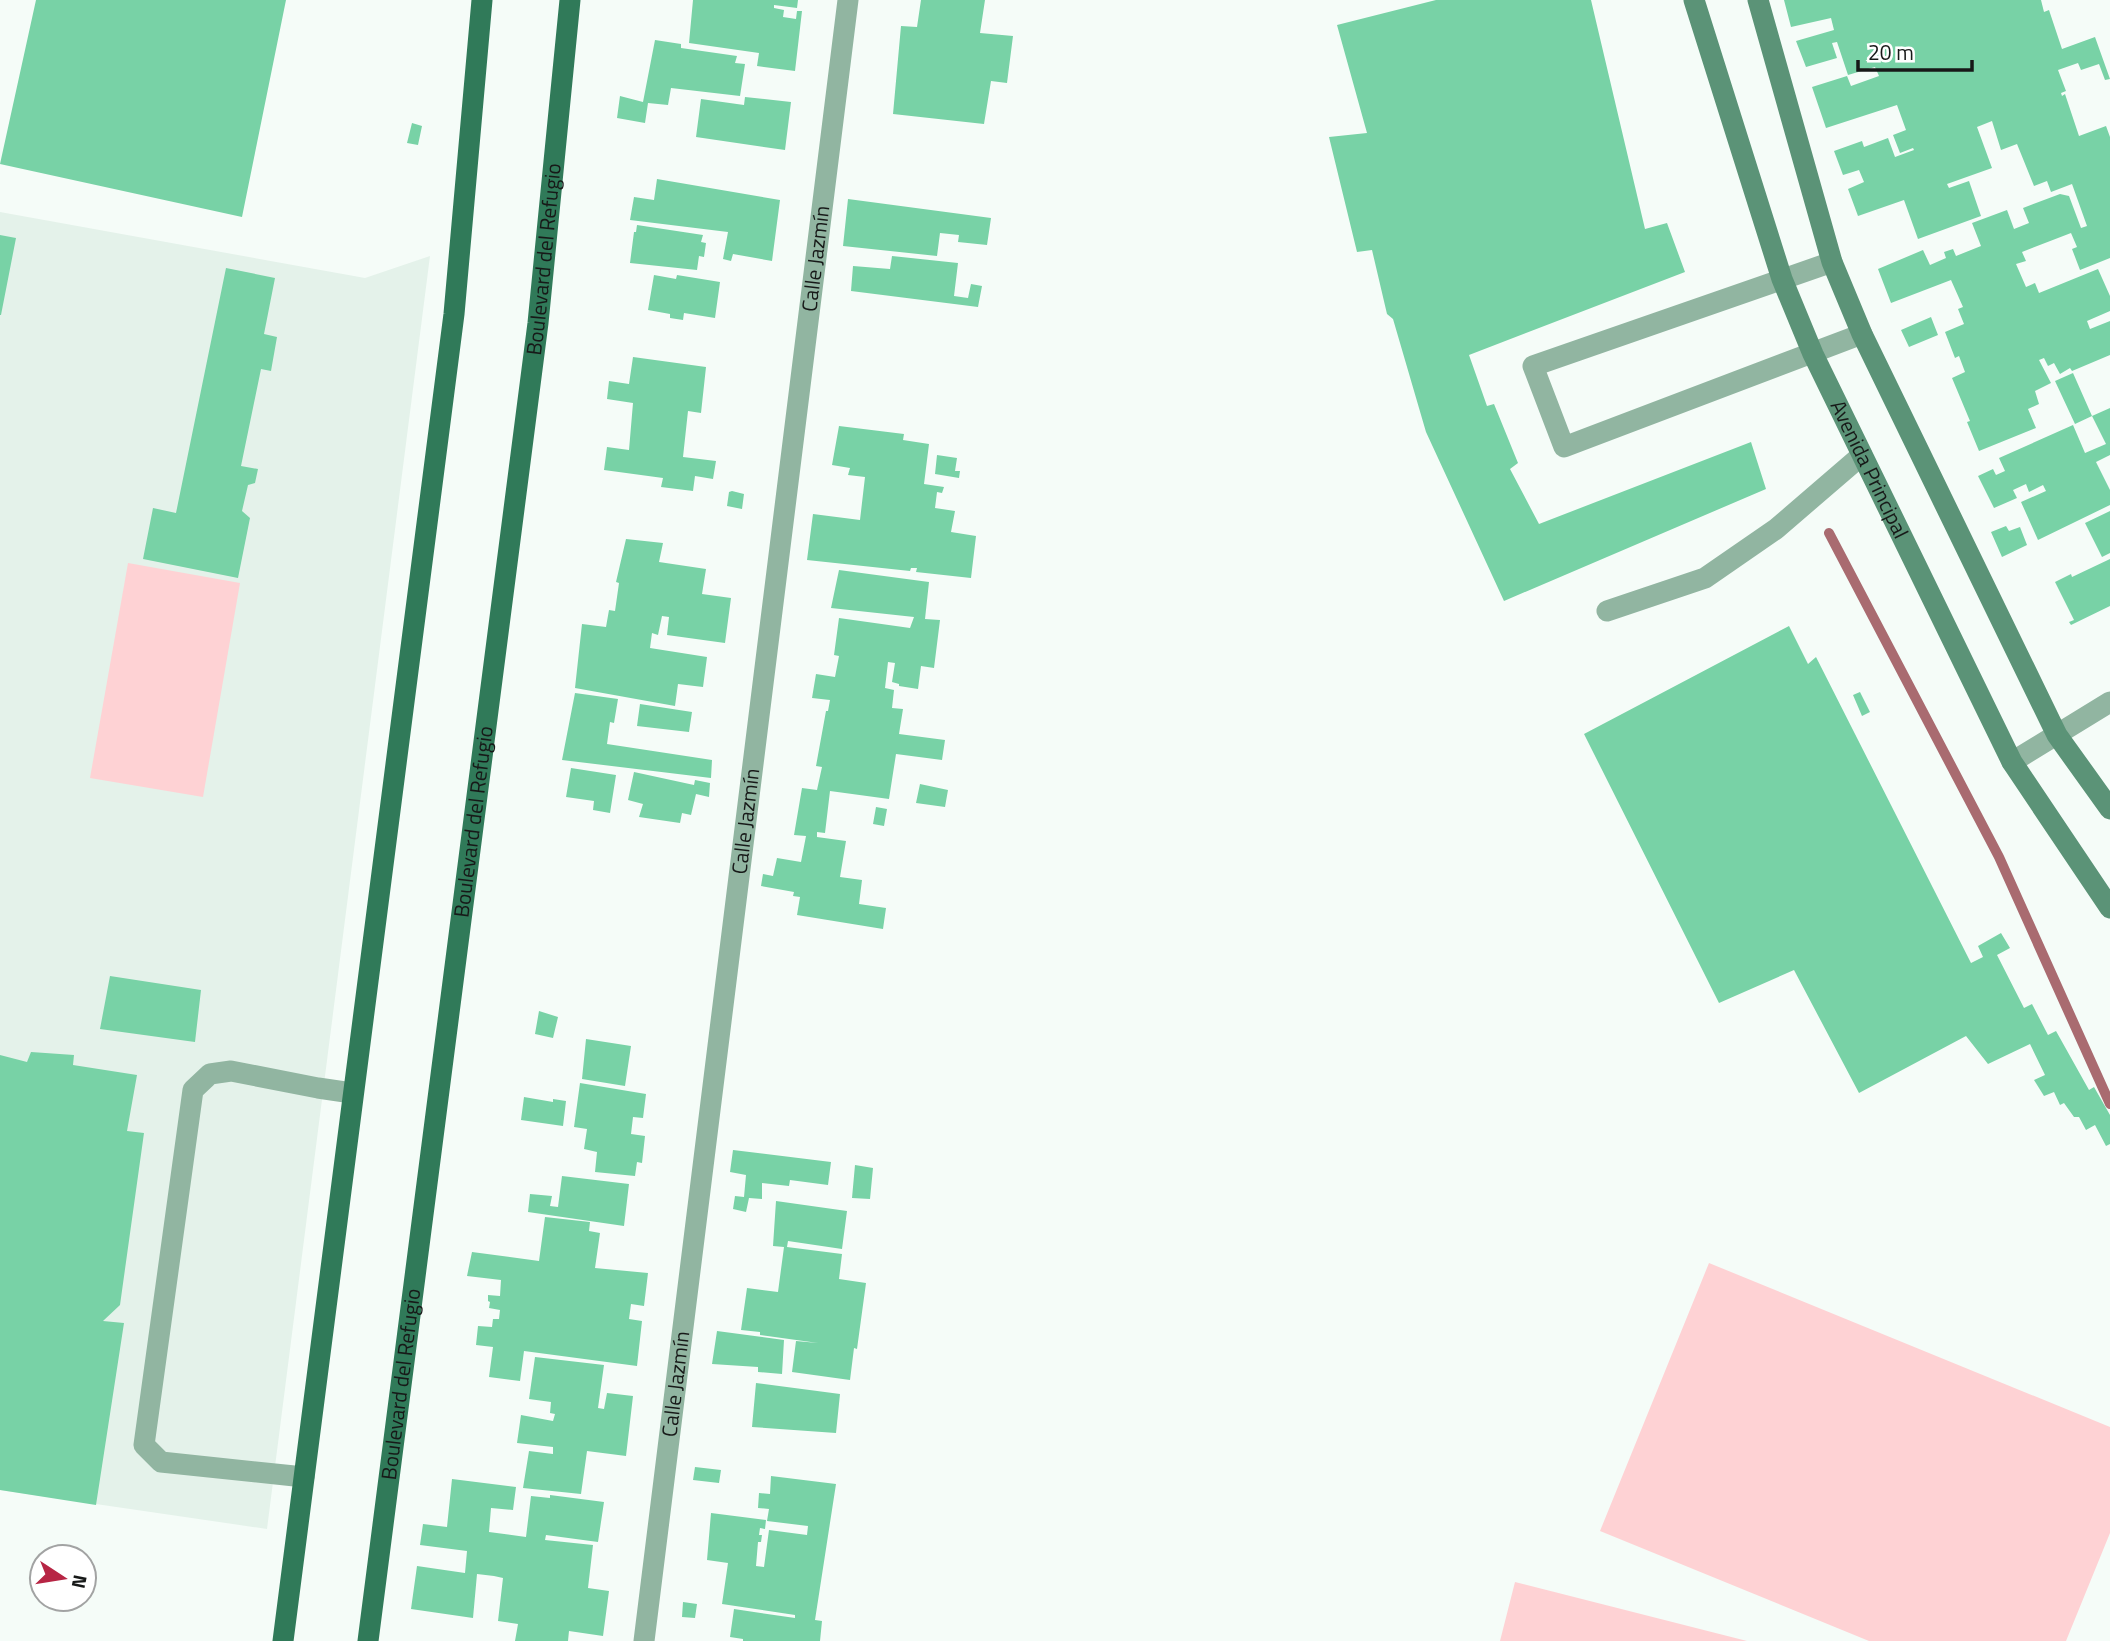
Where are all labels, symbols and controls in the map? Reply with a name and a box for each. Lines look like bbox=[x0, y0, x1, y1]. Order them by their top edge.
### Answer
scale bar bbox=[1858, 28, 1972, 72]
text: 20 m bbox=[1868, 36, 1914, 68]
street label: Boulevard del Refugio bbox=[517, 162, 569, 357]
street label: Calle Jazmín bbox=[792, 204, 837, 313]
street label: Avenida Principal bbox=[1823, 394, 1918, 544]
street label: Boulevard del Refugio bbox=[444, 724, 501, 919]
street label: Calle Jazmín bbox=[722, 766, 767, 876]
street label: Boulevard del Refugio bbox=[372, 1286, 428, 1482]
street label: Calle Jazmín bbox=[653, 1329, 697, 1439]
north arrow bbox=[28, 1543, 98, 1613]
text: N bbox=[65, 1572, 96, 1591]

